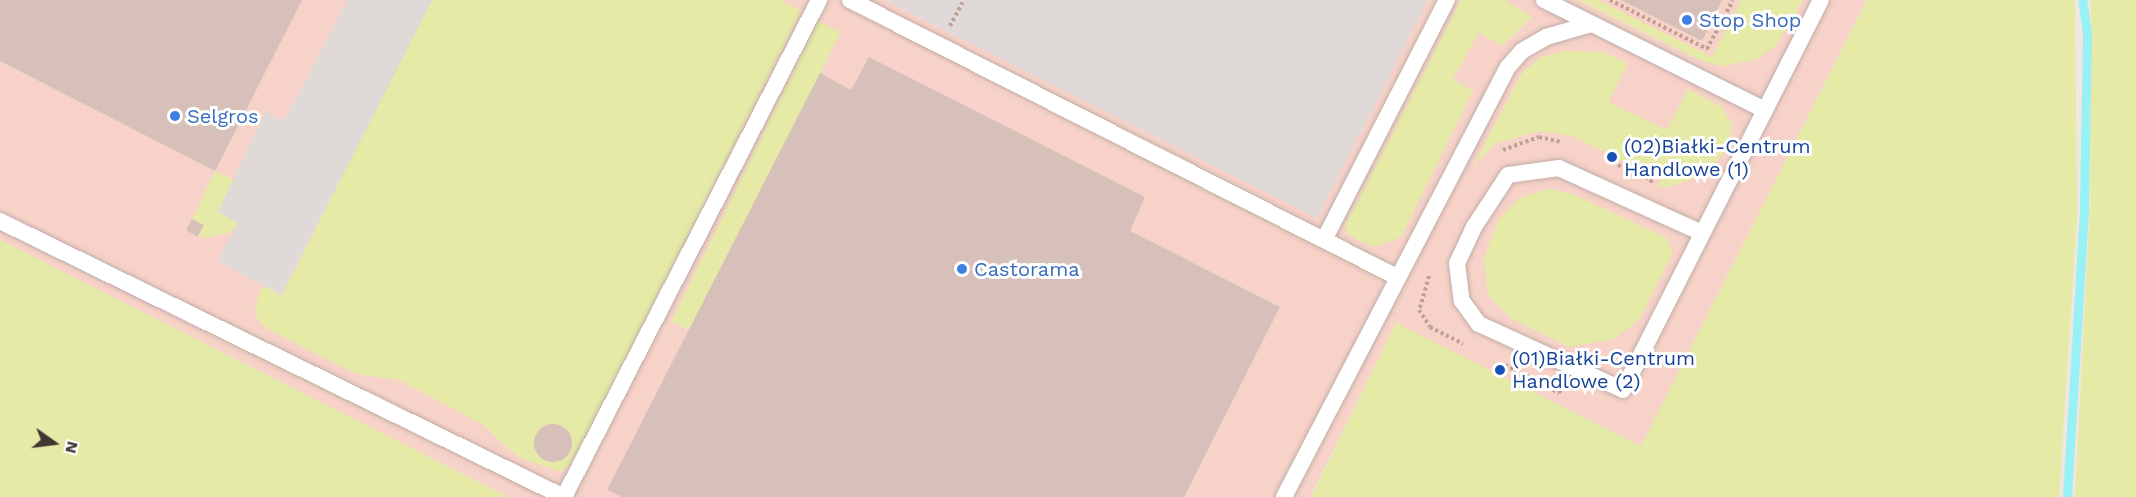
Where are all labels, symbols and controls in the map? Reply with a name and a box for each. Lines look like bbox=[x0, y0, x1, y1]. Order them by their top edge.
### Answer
place label: Stop Shop bbox=[1699, 8, 1801, 32]
marker: Stop Shop bbox=[1680, 13, 1694, 27]
place label: Selgros bbox=[187, 104, 258, 128]
marker: Selgros bbox=[168, 109, 182, 123]
place label: (02)Białki-Centrum Handlowe (1) bbox=[1624, 134, 1811, 181]
marker: (02)Białki-Centrum Handlowe (1) bbox=[1605, 150, 1619, 164]
place label: Castorama bbox=[974, 257, 1080, 281]
marker: Castorama bbox=[955, 262, 969, 276]
place label: (01)Białki-Centrum Handlowe (2) bbox=[1512, 346, 1695, 393]
marker: (01)Białki-Centrum Handlowe (2) bbox=[1493, 363, 1507, 377]
north arrow bbox=[24, 413, 84, 473]
text: N bbox=[61, 439, 83, 456]

